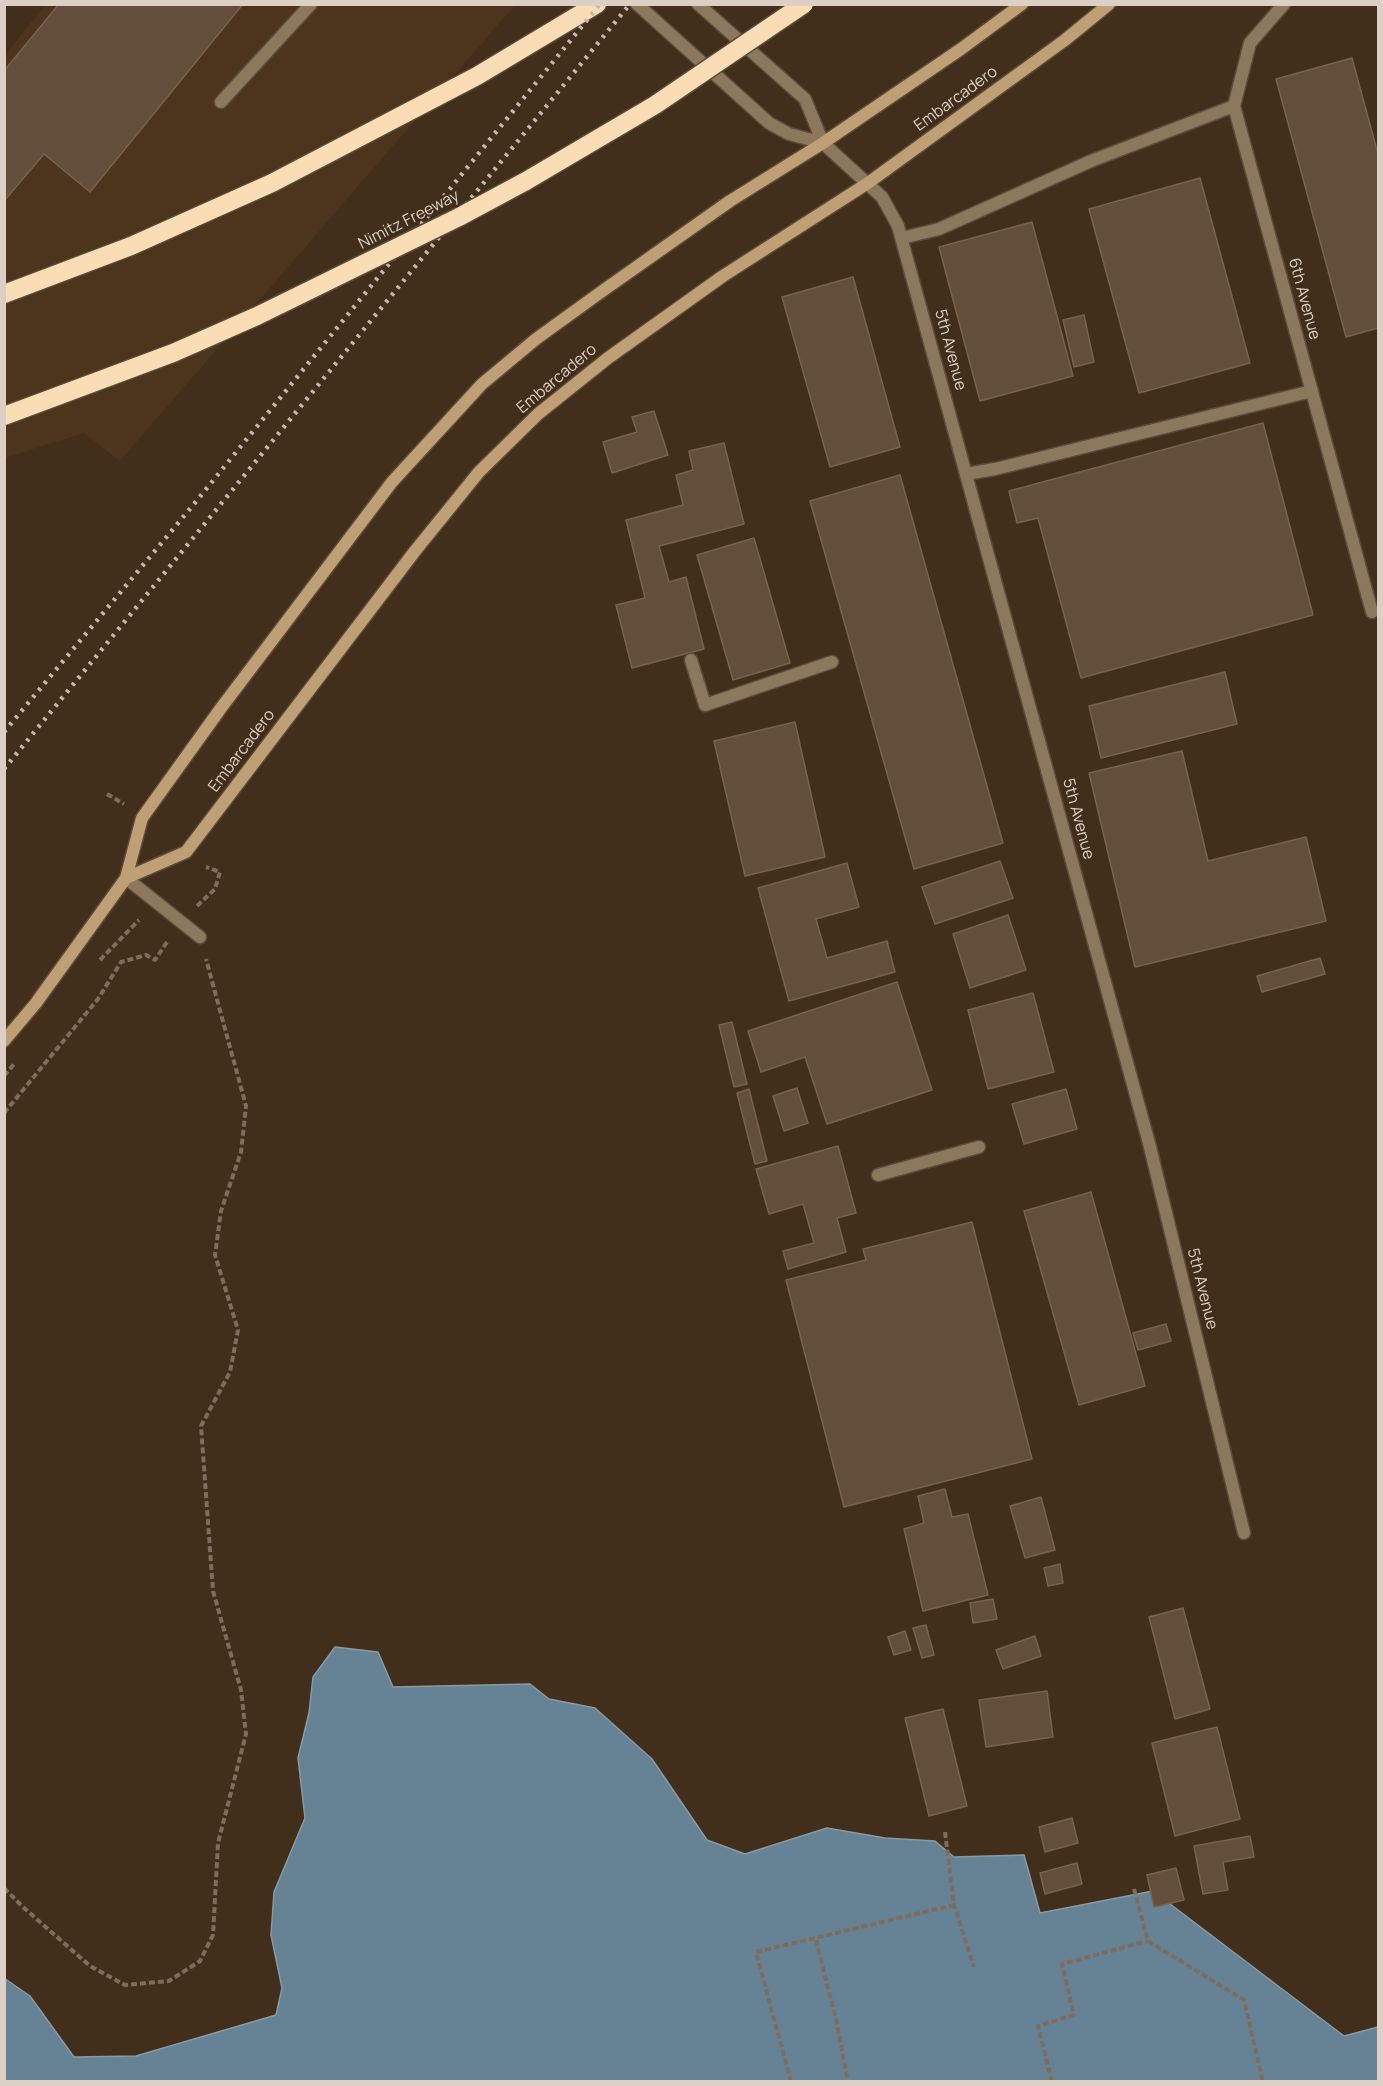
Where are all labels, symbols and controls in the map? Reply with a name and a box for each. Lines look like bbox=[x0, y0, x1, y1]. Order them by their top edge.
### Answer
street label: Embarcadero bbox=[911, 62, 1001, 136]
street label: Nimitz Freeway bbox=[355, 186, 463, 254]
street label: 6th Avenue bbox=[1284, 256, 1324, 342]
street label: 5th Avenue bbox=[930, 307, 970, 393]
street label: Embarcadero bbox=[513, 340, 601, 418]
street label: Embarcadero bbox=[205, 706, 279, 796]
street label: 5th Avenue bbox=[1058, 776, 1098, 862]
street label: 5th Avenue bbox=[1183, 1246, 1221, 1332]

